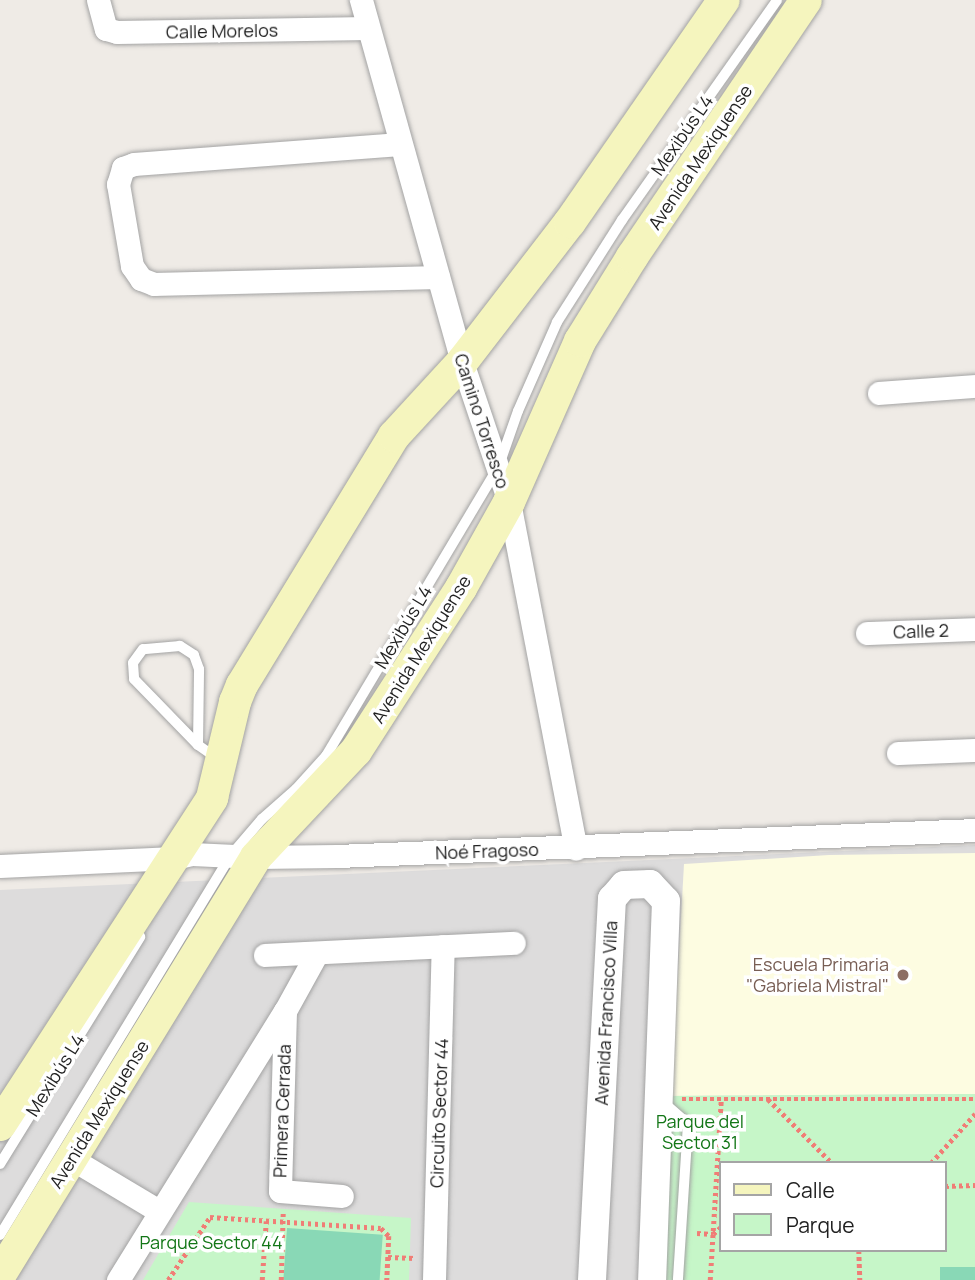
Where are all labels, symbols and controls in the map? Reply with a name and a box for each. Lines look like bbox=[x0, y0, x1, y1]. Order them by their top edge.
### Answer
street label: Calle Morelos bbox=[166, 19, 278, 43]
street label: Avenida Mexiquense bbox=[643, 80, 757, 234]
street label: Mexibús L4 bbox=[646, 91, 718, 179]
street label: Camino Torresco bbox=[450, 351, 514, 491]
street label: Avenida Mexiquense bbox=[367, 571, 475, 727]
street label: Mexibús L4 bbox=[370, 582, 436, 672]
street label: Calle 2 bbox=[893, 619, 949, 643]
street label: Noé Fragoso bbox=[435, 838, 539, 864]
street label: Avenida Francisco Villa bbox=[590, 920, 622, 1106]
place label: Escuela Primaria "Gabriela Mistral" bbox=[746, 954, 889, 996]
marker: Escuela Primaria "Gabriela Mistral" bbox=[895, 967, 911, 983]
street label: Mexibús L4 bbox=[21, 1030, 89, 1120]
street label: Avenida Mexiquense bbox=[45, 1036, 153, 1192]
street label: Circuito Sector 44 bbox=[426, 1038, 452, 1188]
street label: Primera Cerrada bbox=[269, 1044, 295, 1178]
park label: Parque del Sector 31 bbox=[656, 1111, 744, 1154]
legend bbox=[720, 1161, 947, 1252]
text: Calle bbox=[786, 1176, 835, 1204]
text: Parque bbox=[786, 1211, 855, 1239]
park label: Parque Sector 44 bbox=[140, 1231, 282, 1253]

